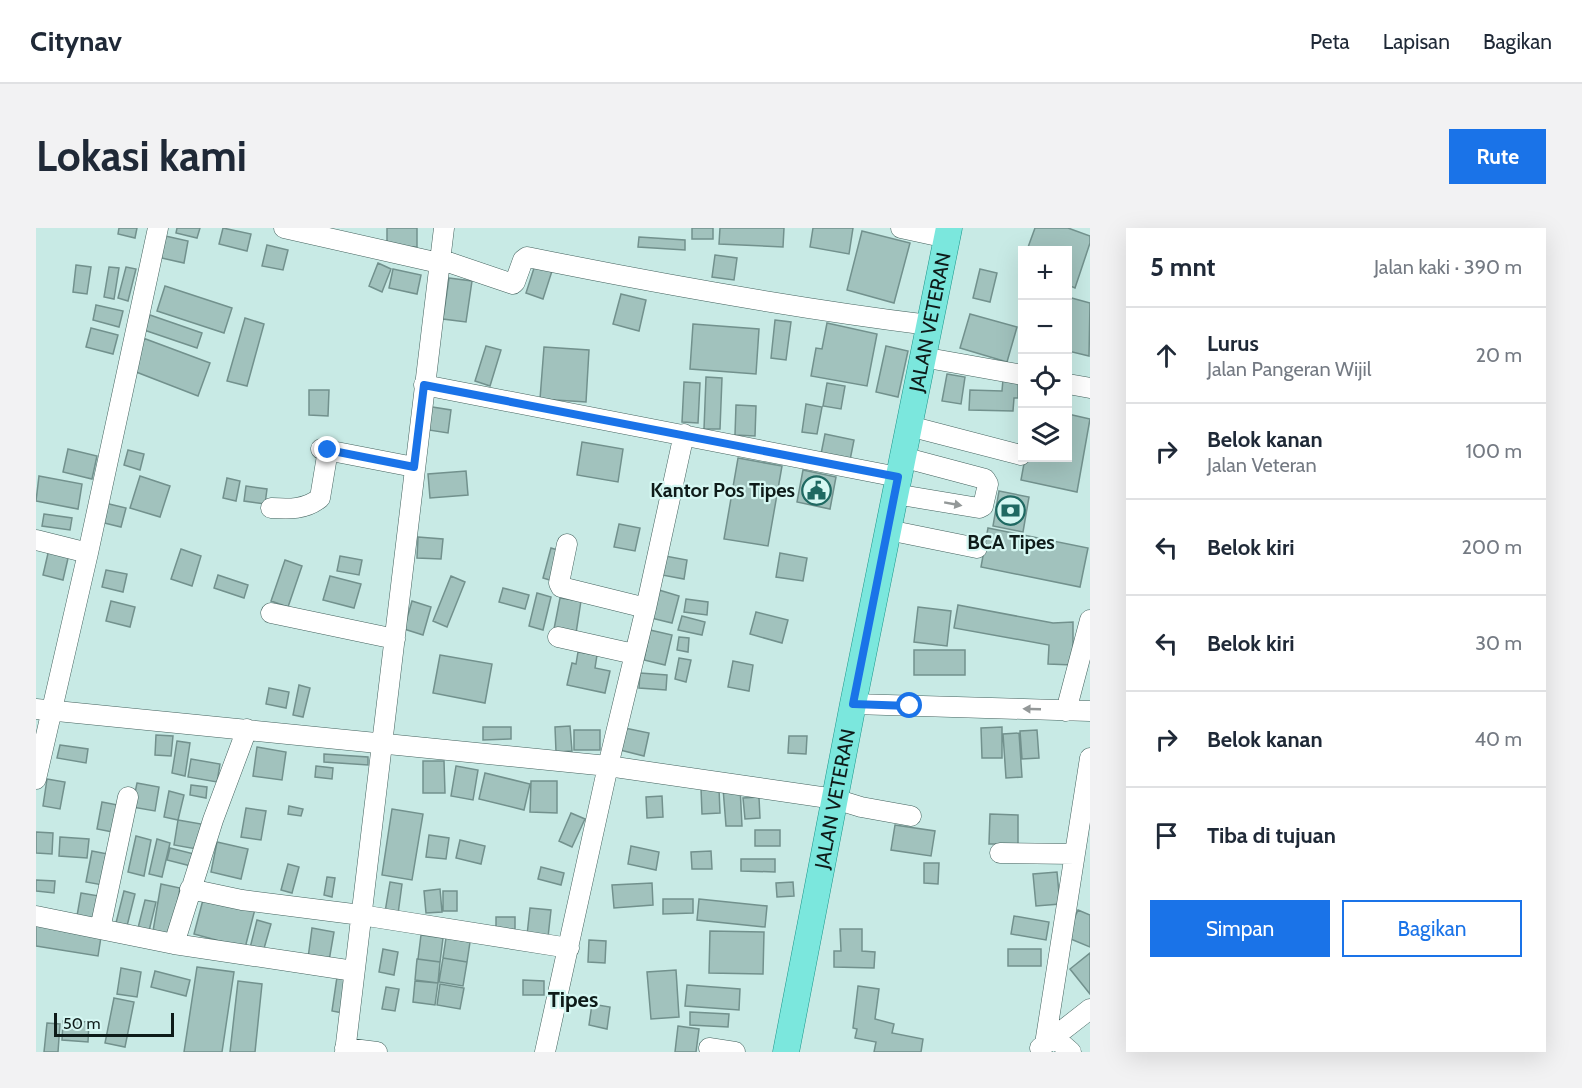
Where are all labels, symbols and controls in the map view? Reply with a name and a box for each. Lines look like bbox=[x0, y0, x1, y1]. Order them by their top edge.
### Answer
text: Citynav bbox=[30, 24, 122, 58]
text: Peta bbox=[1310, 29, 1350, 54]
text: Lapisan bbox=[1383, 29, 1450, 54]
text: Bagikan bbox=[1483, 29, 1552, 54]
button: Rute bbox=[1449, 129, 1546, 184]
text: Lokasi kami bbox=[36, 130, 247, 182]
map controls bbox=[1018, 246, 1072, 462]
button: + bbox=[1018, 246, 1072, 300]
street label: JALAN VETERAN bbox=[904, 250, 956, 395]
text: 5 mnt bbox=[1150, 251, 1216, 283]
text: Jalan kaki · 390 m bbox=[1374, 255, 1522, 279]
button: − bbox=[1018, 300, 1072, 354]
text: Lurus bbox=[1207, 330, 1259, 357]
icon: ahead bbox=[1150, 339, 1183, 372]
text: 20 m bbox=[1476, 343, 1522, 367]
button: locate bbox=[1018, 354, 1072, 408]
text: Jalan Pangeran Wijil bbox=[1207, 357, 1371, 381]
button: layers bbox=[1018, 408, 1072, 462]
text: Belok kanan bbox=[1207, 426, 1323, 453]
icon: right bbox=[1150, 435, 1183, 468]
route end bbox=[314, 436, 340, 462]
text: 100 m bbox=[1466, 439, 1522, 463]
text: Jalan Veteran bbox=[1207, 453, 1317, 477]
public building icon: Kantor Pos Tipes bbox=[800, 474, 832, 506]
place label: Kantor Pos Tipes bbox=[650, 478, 795, 502]
bank icon: BCA Tipes bbox=[995, 495, 1027, 527]
one-way arrow bbox=[943, 500, 962, 509]
place label: BCA Tipes bbox=[967, 530, 1055, 554]
icon: left bbox=[1150, 531, 1183, 564]
text: Belok kiri bbox=[1207, 534, 1294, 561]
text: 200 m bbox=[1462, 535, 1522, 559]
icon: left bbox=[1150, 627, 1183, 660]
text: Belok kiri bbox=[1207, 630, 1294, 657]
text: 30 m bbox=[1475, 631, 1522, 655]
route start bbox=[896, 692, 922, 718]
one-way arrow bbox=[1022, 705, 1041, 714]
icon: right bbox=[1150, 723, 1183, 756]
text: Belok kanan bbox=[1207, 726, 1323, 753]
street label: JALAN VETERAN bbox=[809, 727, 860, 872]
text: 40 m bbox=[1474, 727, 1522, 751]
icon: arrive bbox=[1150, 819, 1183, 852]
text: Tiba di tujuan bbox=[1207, 822, 1336, 849]
button: Simpan bbox=[1150, 900, 1330, 957]
button: Bagikan bbox=[1342, 900, 1522, 957]
district label: Tipes bbox=[548, 986, 598, 1013]
scale bar bbox=[54, 1010, 174, 1038]
text: 50 m bbox=[63, 1014, 100, 1033]

